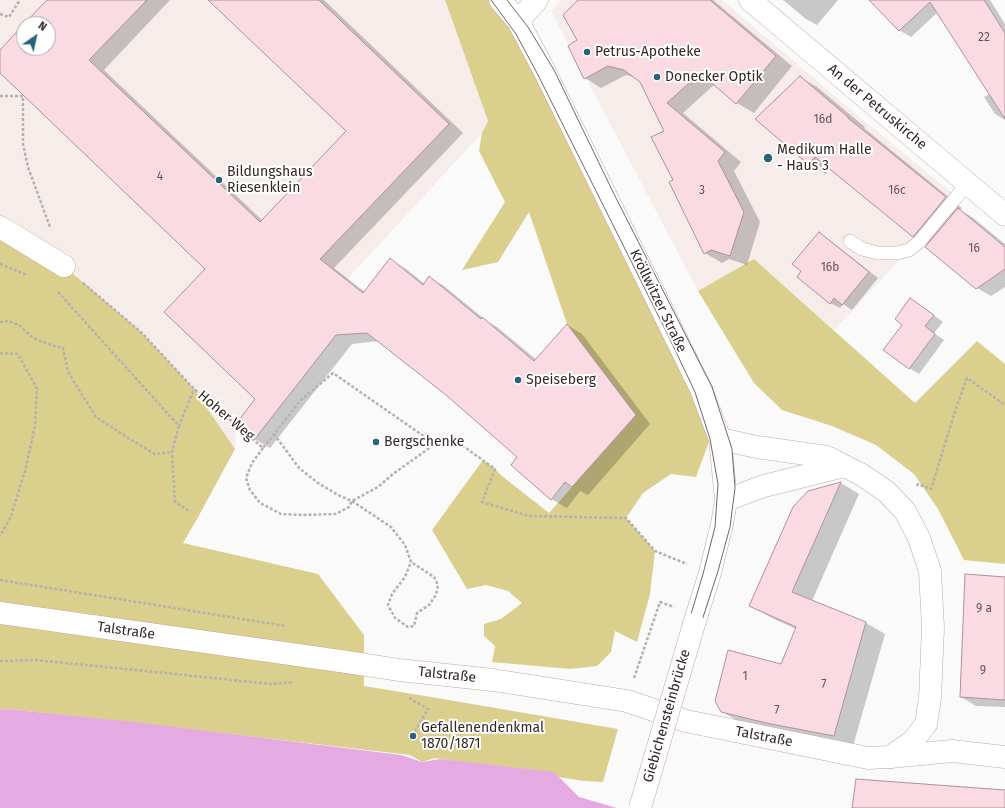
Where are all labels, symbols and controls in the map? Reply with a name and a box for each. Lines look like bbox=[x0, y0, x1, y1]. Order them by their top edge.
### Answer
north arrow bbox=[16, 16, 56, 56]
text: N bbox=[36, 19, 49, 34]
house number: 22 bbox=[978, 31, 990, 45]
place label: Petrus-Apotheke bbox=[595, 44, 701, 60]
marker: Petrus-Apotheke bbox=[582, 47, 592, 57]
street label: An der Petruskirche bbox=[824, 61, 930, 153]
place label: Donecker Optik bbox=[665, 69, 763, 85]
marker: Donecker Optik bbox=[652, 72, 662, 82]
house number: 16d bbox=[814, 113, 832, 127]
place label: Medikum Halle - Haus 3 bbox=[777, 142, 872, 174]
marker: Medikum Halle - Haus 3 bbox=[762, 152, 774, 164]
place label: Bildungshaus Riesenklein bbox=[227, 164, 312, 196]
house number: 4 bbox=[157, 170, 163, 184]
marker: Bildungshaus Riesenklein bbox=[214, 175, 224, 185]
house number: 3 bbox=[699, 184, 705, 198]
house number: 16c bbox=[888, 184, 906, 198]
house number: 16 bbox=[968, 242, 980, 256]
street label: Kröllwitzer Straße bbox=[626, 247, 690, 355]
house number: 16b bbox=[821, 261, 839, 275]
place label: Speiseberg bbox=[526, 372, 596, 388]
marker: Speiseberg bbox=[513, 375, 523, 385]
street label: Hoher Weg bbox=[194, 387, 258, 445]
place label: Bergschenke bbox=[384, 434, 464, 450]
marker: Bergschenke bbox=[371, 437, 381, 447]
house number: 9 a bbox=[976, 602, 992, 616]
street label: Talstraße bbox=[96, 619, 156, 643]
street label: Giebichensteinbrücke bbox=[640, 647, 694, 785]
street label: Talstraße bbox=[417, 664, 477, 686]
house number: 9 bbox=[980, 664, 986, 678]
house number: 1 bbox=[742, 670, 748, 684]
house number: 7 bbox=[821, 678, 827, 692]
house number: 7 bbox=[774, 704, 780, 718]
place label: Gefallenendenkmal 1870/1871 bbox=[421, 720, 544, 752]
street label: Talstraße bbox=[734, 723, 794, 751]
marker: Gefallenendenkmal 1870/1871 bbox=[408, 731, 418, 741]

